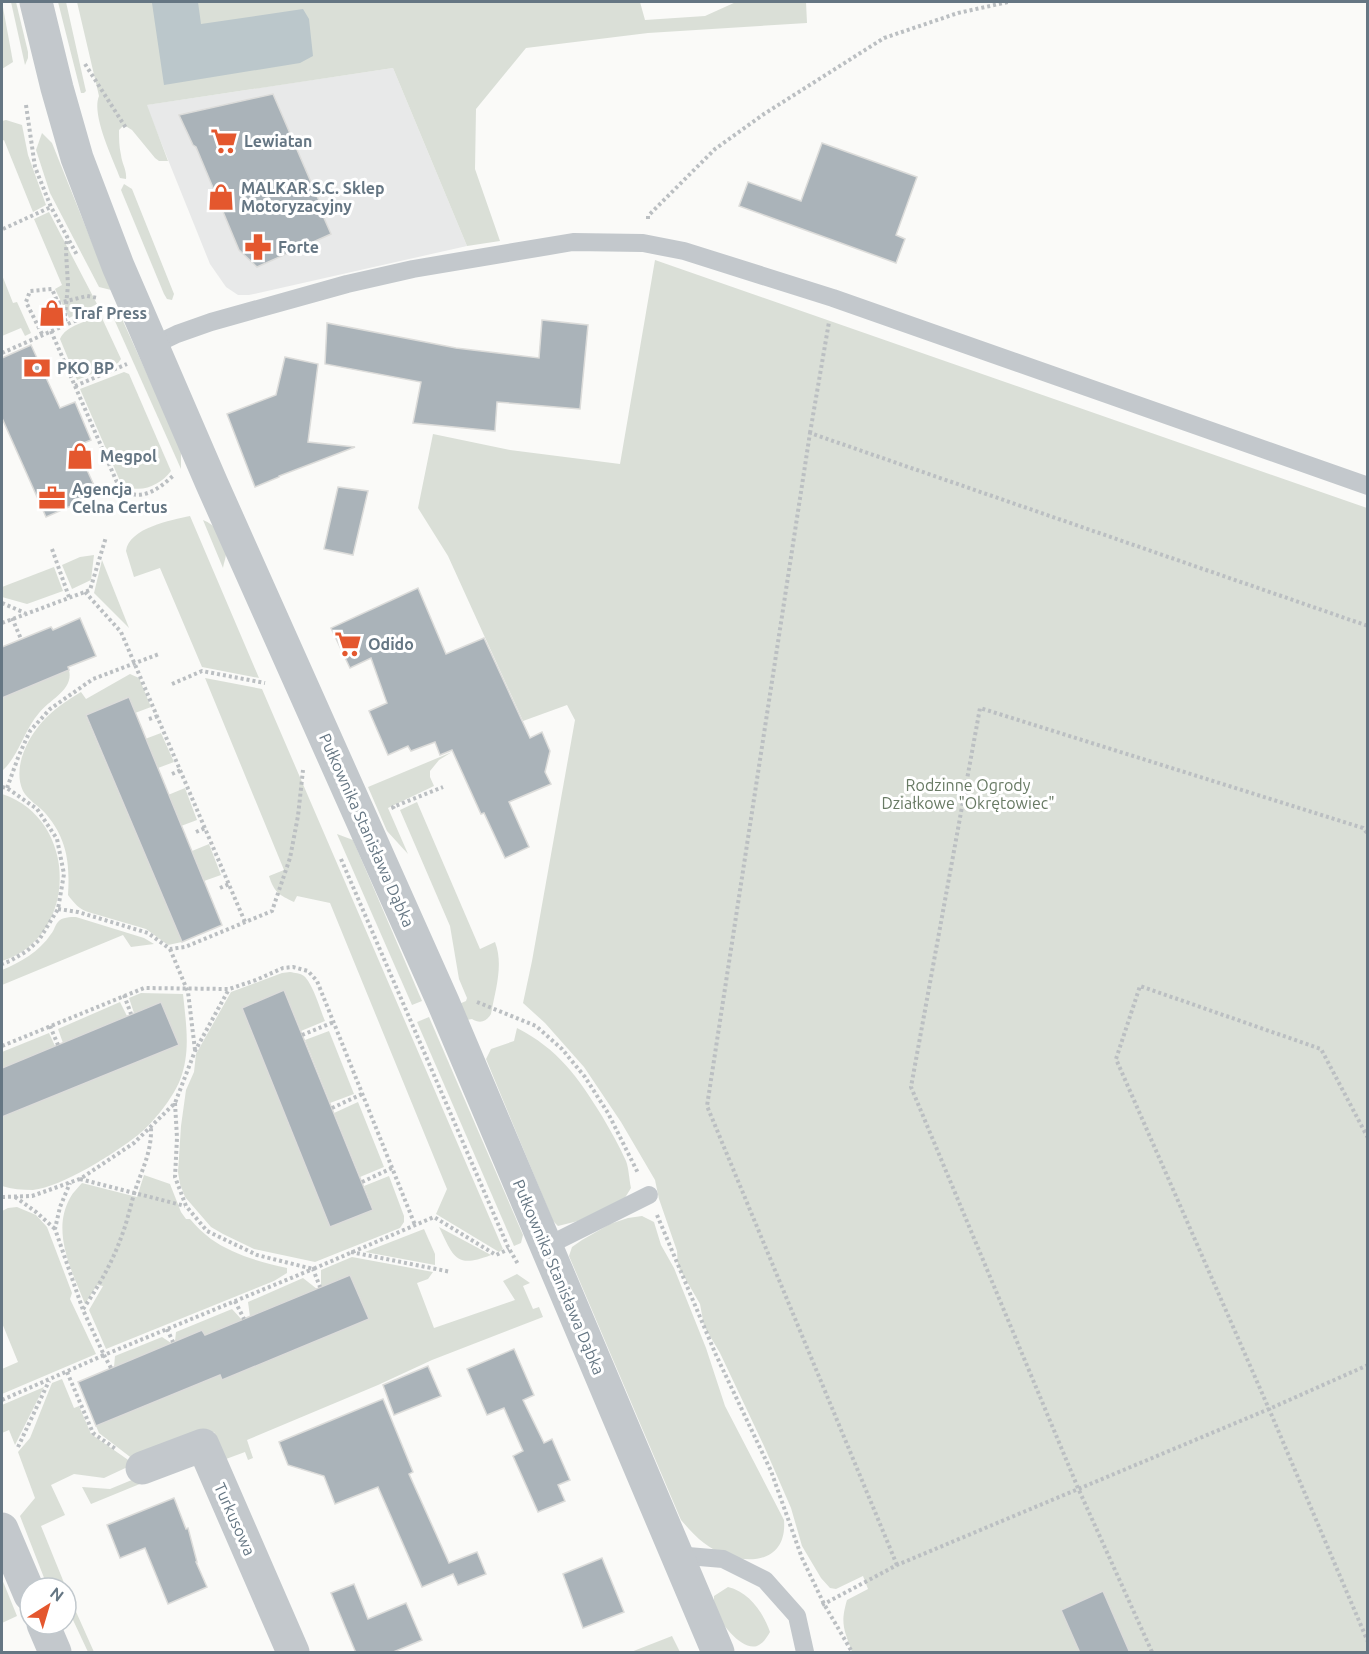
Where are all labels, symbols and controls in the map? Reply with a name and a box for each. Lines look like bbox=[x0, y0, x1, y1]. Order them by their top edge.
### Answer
supermarket icon: Lewiatan bbox=[209, 126, 239, 156]
place label: Lewiatan bbox=[244, 132, 312, 150]
place label: MALKAR S.C. Sklep Motoryzacyjny bbox=[241, 179, 385, 215]
shop icon: MALKAR S.C. Sklep Motoryzacyjny bbox=[206, 182, 236, 212]
pharmacy icon: Forte bbox=[243, 232, 273, 262]
place label: Forte bbox=[278, 238, 319, 256]
shop icon: Traf Press bbox=[37, 298, 67, 328]
place label: Traf Press bbox=[72, 304, 147, 322]
bank icon: PKO BP bbox=[22, 353, 52, 383]
place label: PKO BP bbox=[57, 359, 114, 377]
shop icon: Megpol bbox=[65, 441, 95, 471]
place label: Megpol bbox=[100, 447, 157, 465]
place label: Agencja Celna Certus bbox=[72, 480, 168, 516]
office icon: Agencja Celna Certus bbox=[37, 483, 67, 513]
supermarket icon: Odido bbox=[333, 629, 363, 659]
place label: Odido bbox=[368, 635, 414, 653]
street label: Pułkownika Stanisława Dąbka bbox=[316, 730, 418, 930]
park label: Rodzinne Ogrody Działkowe "Okrętowiec" bbox=[881, 776, 1055, 812]
street label: Pułkownika Stanisława Dąbka bbox=[510, 1177, 608, 1377]
street label: Turkusowa bbox=[211, 1480, 259, 1558]
north arrow bbox=[18, 1576, 78, 1636]
text: N bbox=[47, 1583, 67, 1605]

